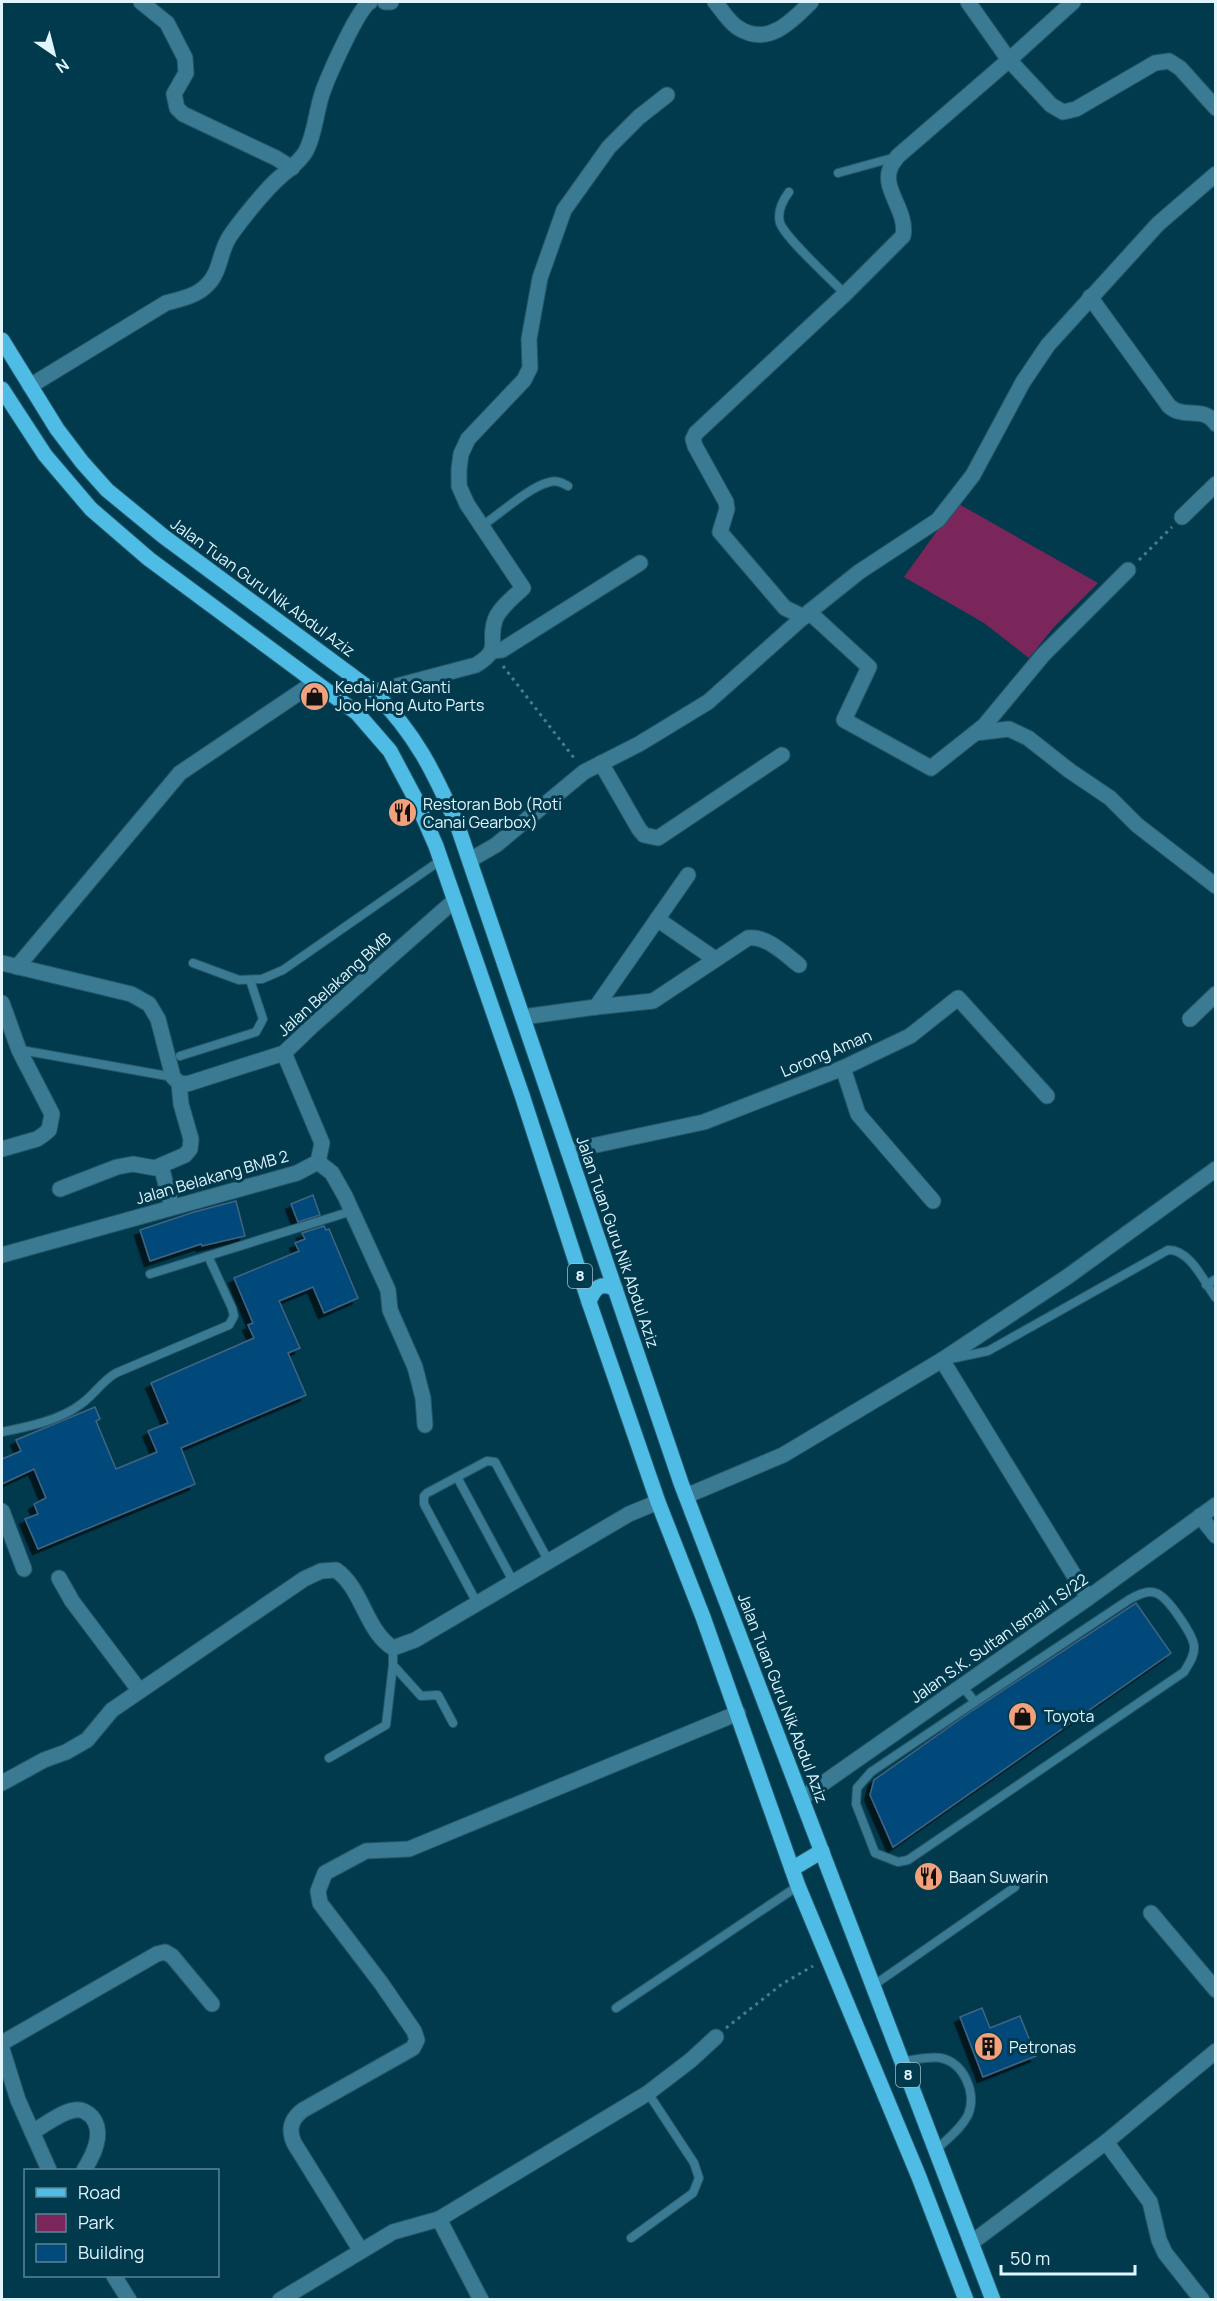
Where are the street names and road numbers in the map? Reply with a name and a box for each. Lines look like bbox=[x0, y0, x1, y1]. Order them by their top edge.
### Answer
street label: Jalan Tuan Guru Nik Abdul Aziz bbox=[166, 513, 360, 661]
street label: Jalan Belakang BMB bbox=[273, 927, 396, 1041]
street label: Lorong Aman bbox=[777, 1024, 875, 1082]
street label: Jalan Tuan Guru Nik Abdul Aziz bbox=[571, 1133, 665, 1351]
street label: Jalan Belakang BMB 2 bbox=[133, 1145, 291, 1209]
road number: 8 bbox=[568, 1264, 592, 1288]
street label: Jalan S.K. Sultan Ismail 1 S/22 bbox=[906, 1568, 1092, 1708]
street label: Jalan Tuan Guru Nik Abdul Aziz bbox=[733, 1590, 833, 1806]
road number: 8 bbox=[896, 2063, 920, 2087]

